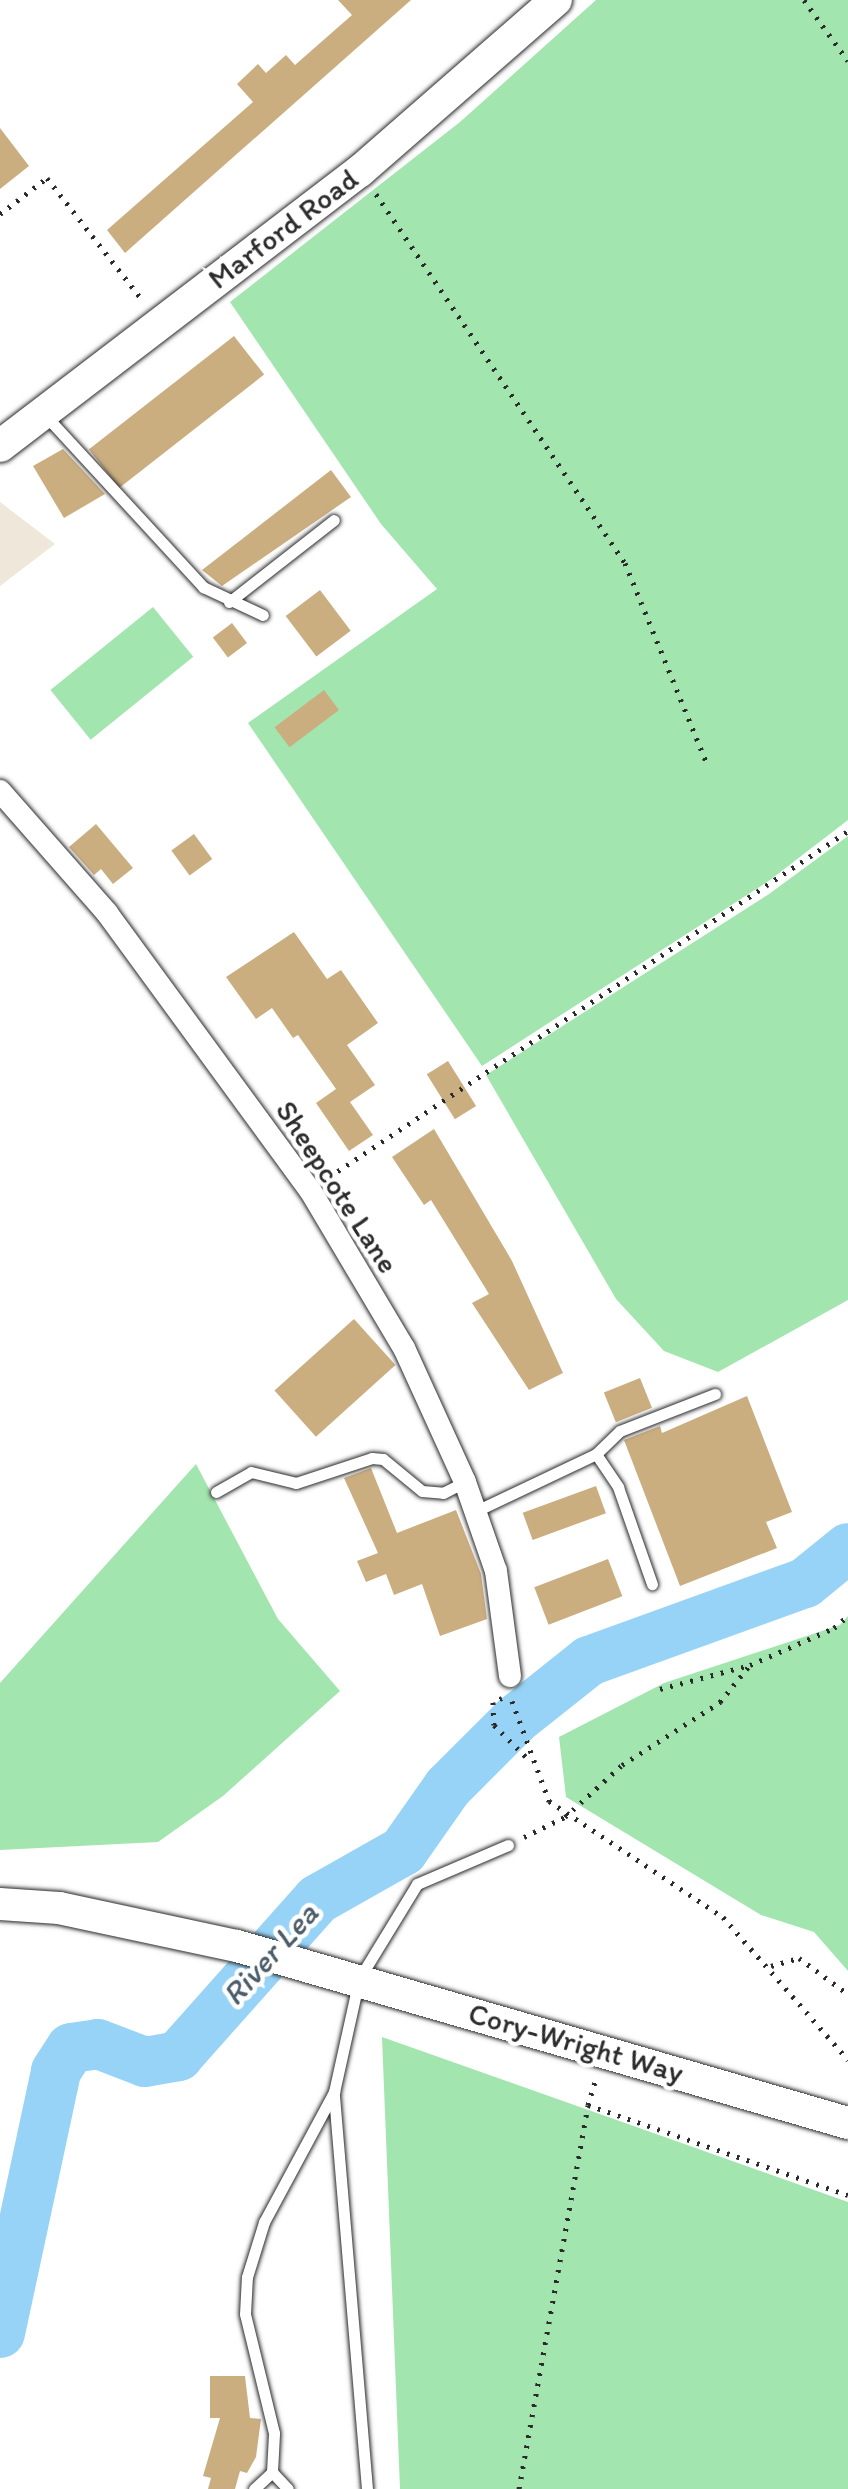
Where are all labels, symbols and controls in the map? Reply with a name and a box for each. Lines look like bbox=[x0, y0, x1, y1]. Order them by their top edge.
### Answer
street label: Marford Road bbox=[201, 161, 365, 297]
street label: Sheepcote Lane bbox=[267, 1093, 407, 1281]
water label: River Lea bbox=[214, 1895, 326, 2013]
street label: Cory-Wright Way bbox=[465, 1995, 687, 2091]

